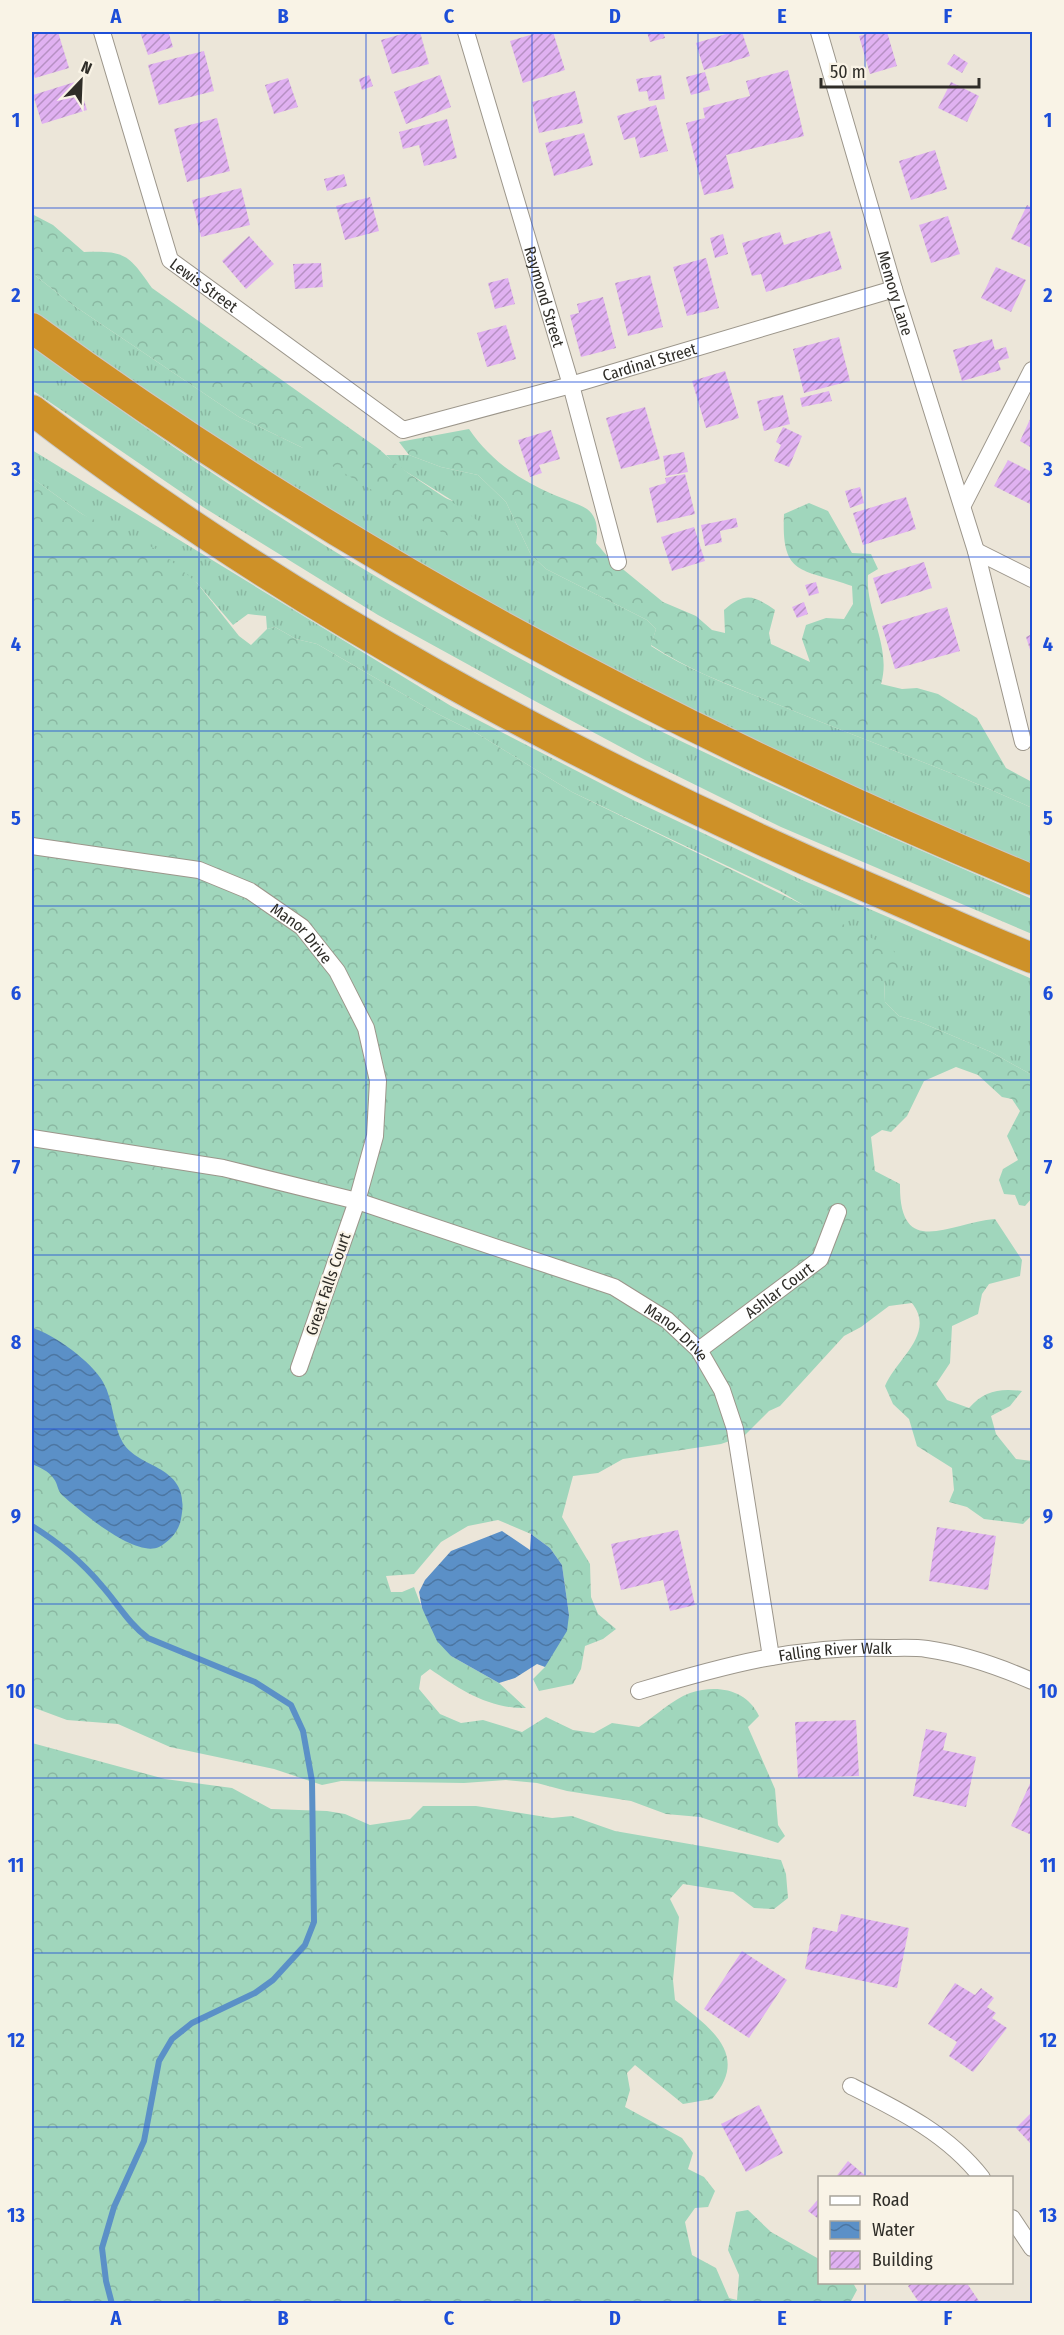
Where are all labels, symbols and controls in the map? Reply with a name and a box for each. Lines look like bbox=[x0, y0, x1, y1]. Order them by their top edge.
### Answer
text: A bbox=[110, 4, 123, 28]
text: B bbox=[277, 4, 289, 28]
text: C bbox=[444, 4, 455, 28]
text: D bbox=[609, 4, 621, 28]
text: E bbox=[777, 4, 787, 28]
text: F bbox=[944, 4, 953, 28]
north arrow bbox=[51, 51, 111, 111]
scale bar bbox=[821, 51, 978, 89]
text: N bbox=[79, 57, 95, 78]
text: 50 m bbox=[830, 61, 866, 83]
text: 1 bbox=[12, 108, 20, 132]
text: 1 bbox=[1044, 108, 1052, 132]
street label: Raymond Street bbox=[521, 244, 569, 350]
street label: Memory Lane bbox=[874, 248, 917, 338]
street label: Lewis Street bbox=[166, 254, 242, 316]
text: 2 bbox=[10, 283, 21, 307]
text: 2 bbox=[1042, 283, 1053, 307]
street label: Cardinal Street bbox=[600, 339, 699, 385]
text: 3 bbox=[10, 457, 21, 481]
text: 3 bbox=[1042, 457, 1053, 481]
text: 4 bbox=[11, 632, 21, 656]
text: 4 bbox=[1043, 632, 1053, 656]
text: 5 bbox=[11, 806, 21, 830]
text: 5 bbox=[1043, 806, 1053, 830]
street label: Manor Drive bbox=[267, 899, 337, 967]
text: 6 bbox=[11, 981, 21, 1005]
text: 6 bbox=[1043, 981, 1053, 1005]
text: 7 bbox=[12, 1155, 21, 1179]
text: 7 bbox=[1044, 1155, 1053, 1179]
street label: Great Falls Court bbox=[302, 1230, 355, 1338]
street label: Ashlar Court bbox=[741, 1258, 817, 1322]
street label: Manor Drive bbox=[641, 1299, 713, 1364]
text: 8 bbox=[11, 1330, 22, 1354]
text: 8 bbox=[1043, 1330, 1054, 1354]
text: 9 bbox=[11, 1504, 21, 1528]
text: 9 bbox=[1043, 1504, 1053, 1528]
street label: Falling River Walk bbox=[777, 1638, 893, 1665]
text: 10 bbox=[6, 1679, 26, 1703]
text: 10 bbox=[1038, 1679, 1058, 1703]
text: 11 bbox=[8, 1853, 24, 1877]
text: 11 bbox=[1040, 1853, 1056, 1877]
text: 12 bbox=[7, 2028, 25, 2052]
text: 12 bbox=[1039, 2028, 1057, 2052]
legend bbox=[818, 2176, 1013, 2284]
text: Road bbox=[872, 2189, 909, 2211]
text: 13 bbox=[7, 2203, 25, 2227]
text: 13 bbox=[1039, 2203, 1057, 2227]
text: Water bbox=[872, 2219, 915, 2241]
text: Building bbox=[872, 2249, 933, 2271]
text: A bbox=[110, 2306, 123, 2330]
text: B bbox=[277, 2306, 289, 2330]
text: C bbox=[444, 2306, 455, 2330]
text: D bbox=[609, 2306, 621, 2330]
text: E bbox=[777, 2306, 787, 2330]
text: F bbox=[944, 2306, 953, 2330]

